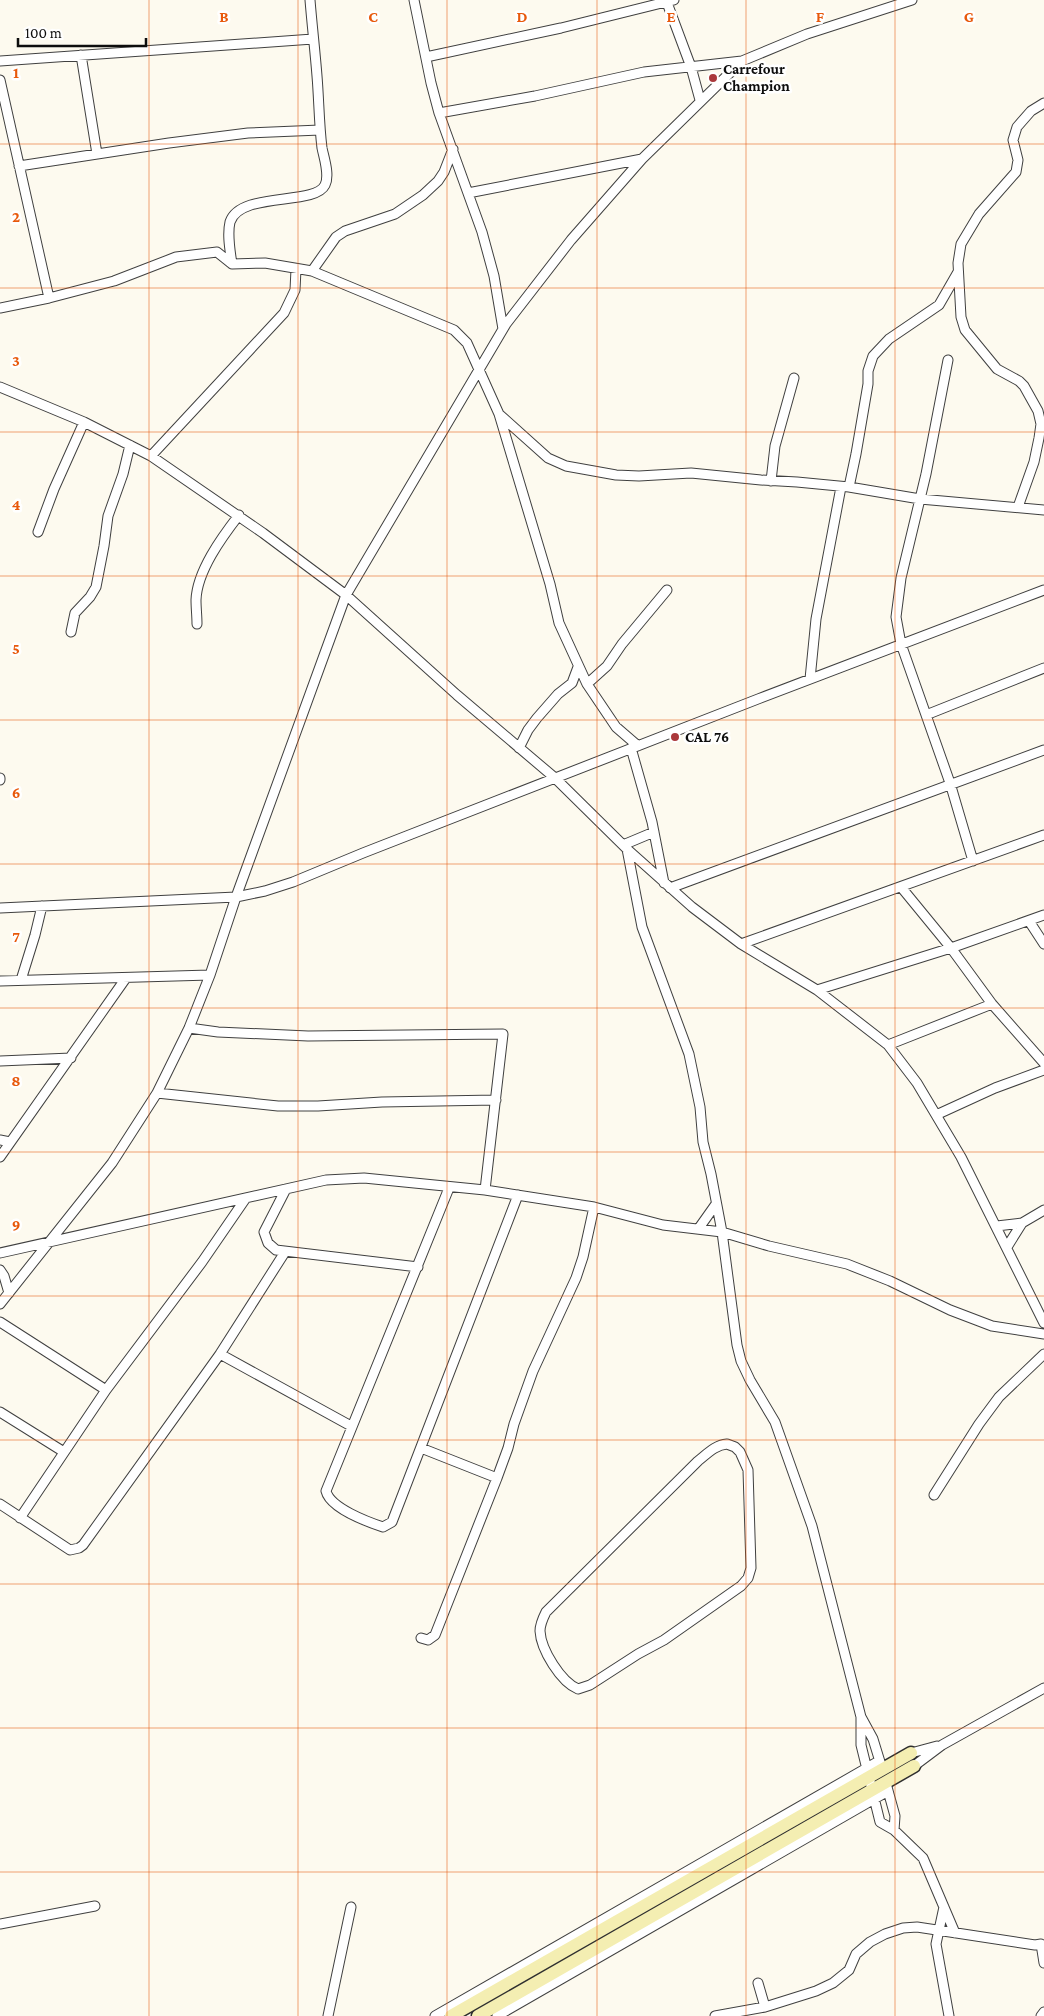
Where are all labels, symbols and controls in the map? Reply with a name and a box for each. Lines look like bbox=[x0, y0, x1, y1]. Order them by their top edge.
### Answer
text: B bbox=[219, 8, 229, 25]
text: C bbox=[368, 8, 378, 25]
text: D bbox=[516, 8, 528, 25]
text: E bbox=[666, 8, 676, 25]
text: F bbox=[816, 8, 825, 25]
text: G bbox=[964, 8, 974, 25]
scale bar bbox=[18, 15, 145, 47]
text: 100 m bbox=[25, 25, 62, 41]
place label: Carrefour Champion bbox=[723, 61, 790, 94]
text: 1 bbox=[13, 64, 19, 81]
marker: Carrefour Champion bbox=[707, 72, 719, 84]
text: 2 bbox=[12, 208, 20, 225]
text: 3 bbox=[12, 352, 20, 369]
text: 4 bbox=[12, 496, 21, 513]
text: 5 bbox=[12, 640, 20, 657]
place label: CAL 76 bbox=[685, 729, 729, 745]
marker: CAL 76 bbox=[669, 731, 681, 743]
text: 6 bbox=[12, 784, 20, 801]
text: 7 bbox=[12, 928, 20, 945]
text: 8 bbox=[11, 1072, 21, 1089]
text: 9 bbox=[12, 1216, 20, 1233]

